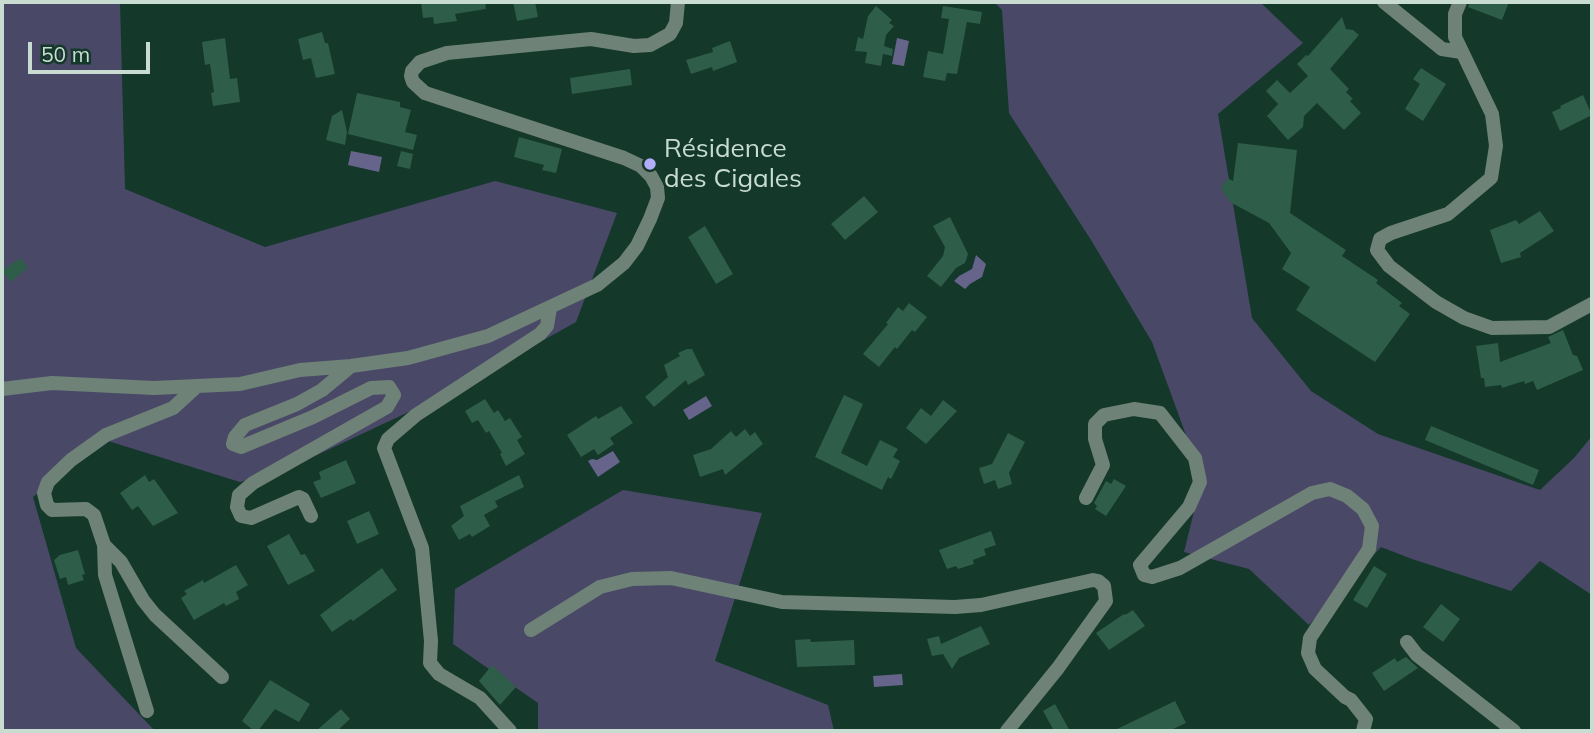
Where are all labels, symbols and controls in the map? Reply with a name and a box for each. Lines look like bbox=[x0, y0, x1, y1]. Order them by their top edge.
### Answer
scale bar bbox=[32, 28, 154, 72]
text: 50 m bbox=[41, 41, 90, 67]
place label: Résidence des Cigales bbox=[664, 133, 802, 194]
marker: Résidence des Cigales bbox=[642, 156, 658, 172]

